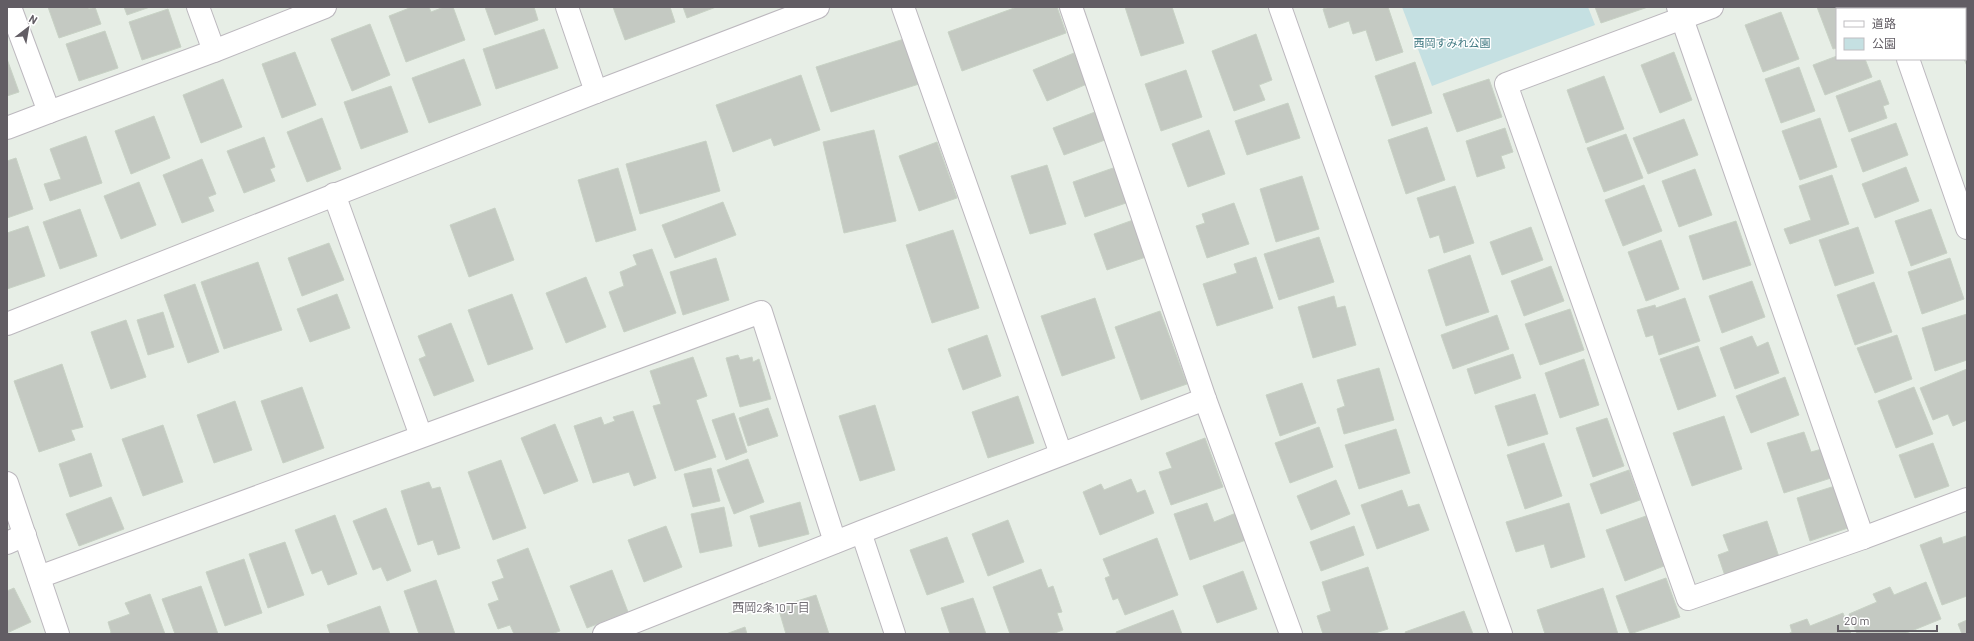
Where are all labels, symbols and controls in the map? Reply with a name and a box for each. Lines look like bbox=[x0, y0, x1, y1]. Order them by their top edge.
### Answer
north arrow bbox=[8, 8, 48, 48]
legend bbox=[1836, 8, 1966, 60]
text: N bbox=[27, 12, 40, 26]
text: 道路 bbox=[1872, 16, 1896, 30]
park label: 西岡すみれ公園 bbox=[1414, 36, 1491, 49]
text: 公園 bbox=[1872, 36, 1896, 50]
district label: 西岡2条10丁目 bbox=[732, 600, 810, 614]
scale bar bbox=[1838, 607, 1937, 633]
text: 20 m bbox=[1844, 613, 1870, 627]

